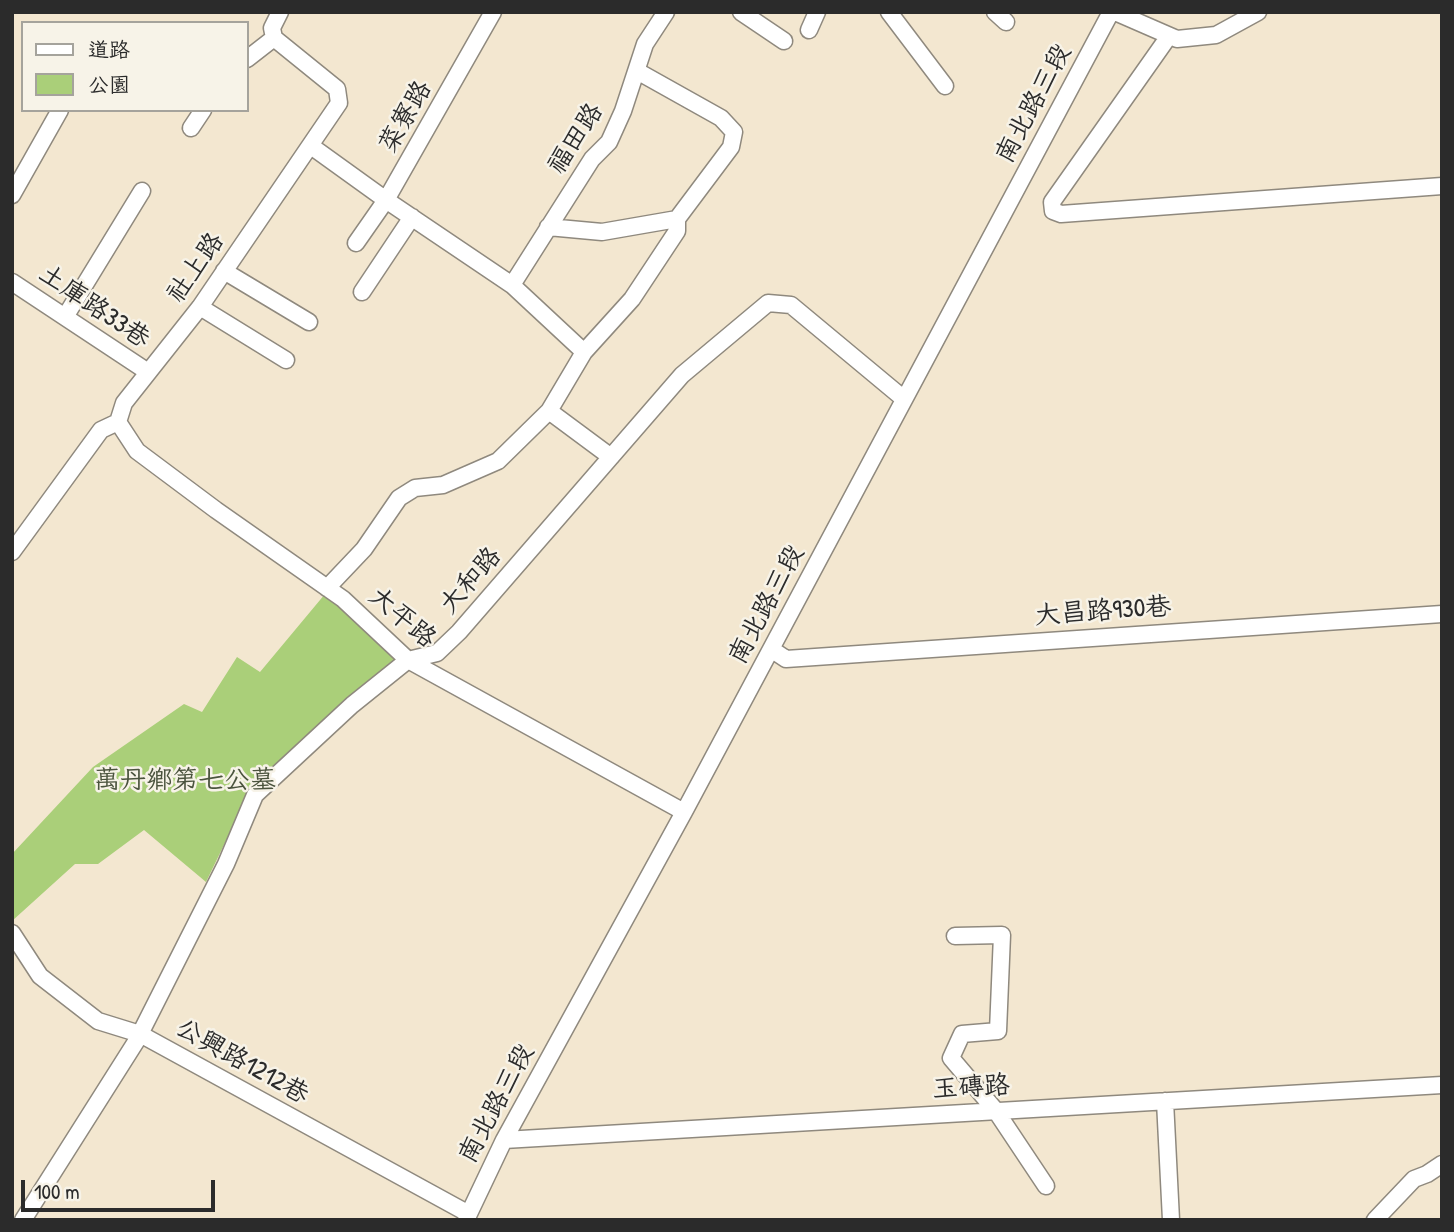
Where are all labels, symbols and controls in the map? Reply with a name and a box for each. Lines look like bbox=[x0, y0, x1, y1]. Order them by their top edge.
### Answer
legend bbox=[21, 21, 248, 112]
text: 道路 bbox=[88, 35, 130, 64]
street label: 南北路三段 bbox=[990, 39, 1078, 169]
text: 公園 bbox=[88, 70, 130, 99]
street label: 菜寮路 bbox=[373, 75, 439, 159]
street label: 福田路 bbox=[542, 98, 610, 180]
street label: 社上路 bbox=[161, 227, 231, 309]
street label: 土庫路33巷 bbox=[33, 258, 155, 356]
street label: 南北路三段 bbox=[723, 540, 811, 670]
street label: 大和路 bbox=[434, 541, 508, 621]
street label: 大平路 bbox=[362, 581, 442, 655]
street label: 大昌路930巷 bbox=[1034, 592, 1172, 632]
park label: 萬丹鄉第七公墓 bbox=[94, 765, 276, 797]
street label: 公興路1212巷 bbox=[170, 1013, 314, 1111]
street label: 南北路三段 bbox=[453, 1039, 541, 1169]
street label: 玉磚路 bbox=[931, 1070, 1011, 1106]
scale bar bbox=[24, 1166, 219, 1210]
text: 100 m bbox=[34, 1177, 80, 1206]

